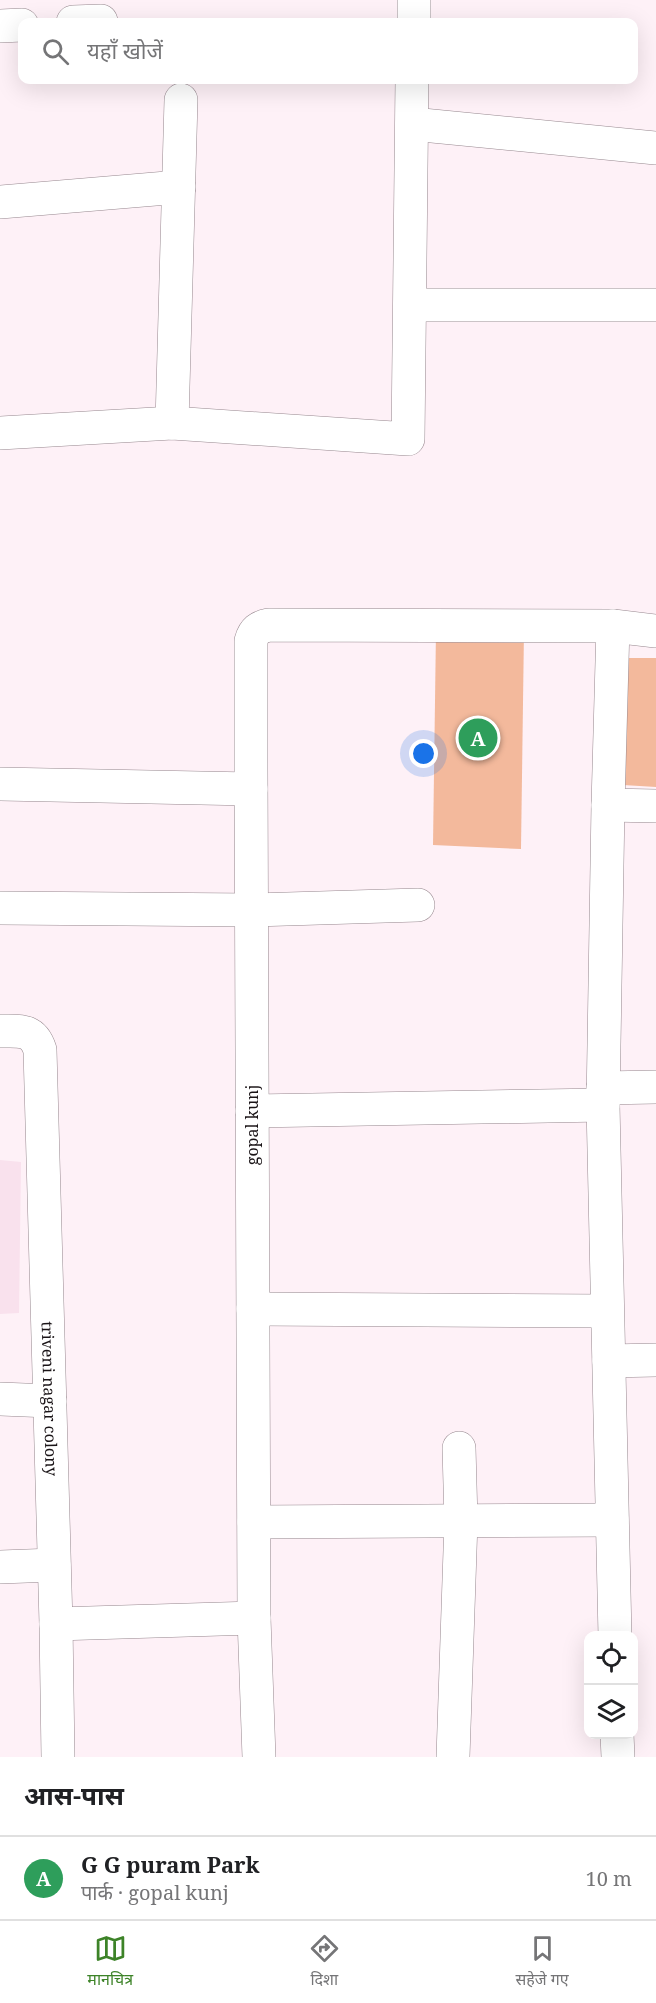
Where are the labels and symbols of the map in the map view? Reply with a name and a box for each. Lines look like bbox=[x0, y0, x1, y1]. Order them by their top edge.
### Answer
pin: A bbox=[458, 716, 498, 760]
your location bbox=[409, 739, 438, 768]
street label: gopal kunj bbox=[241, 1085, 263, 1165]
street label: triveni nagar colony bbox=[37, 1321, 63, 1477]

